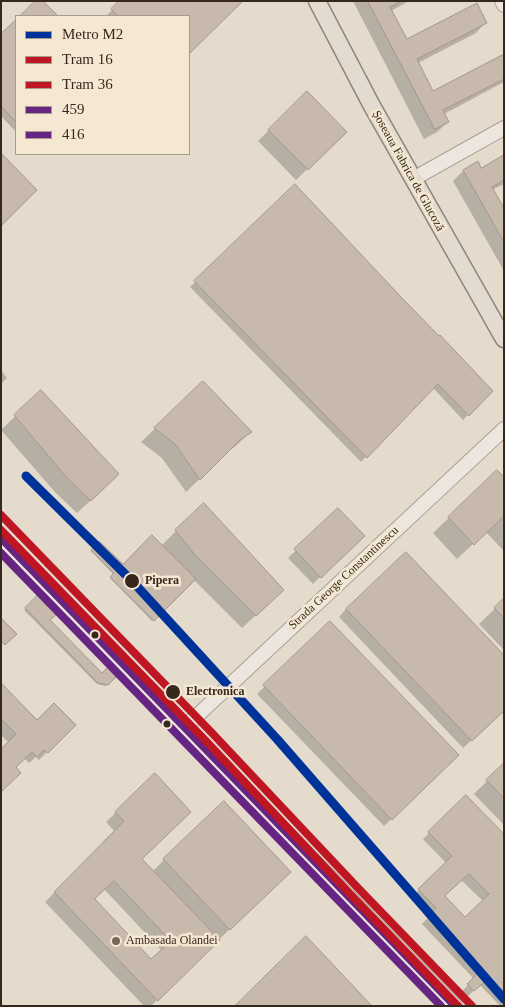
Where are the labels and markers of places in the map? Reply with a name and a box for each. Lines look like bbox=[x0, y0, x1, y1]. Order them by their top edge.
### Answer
marker: Pipera bbox=[123, 572, 141, 590]
place label: Pipera bbox=[145, 574, 179, 588]
unlabelled marker bbox=[90, 630, 100, 640]
marker: Electronica bbox=[164, 683, 182, 701]
place label: Electronica bbox=[186, 685, 244, 699]
unlabelled marker bbox=[162, 719, 172, 729]
place label: Ambasada Olandei bbox=[126, 934, 218, 948]
marker: Ambasada Olandei bbox=[110, 935, 122, 947]

